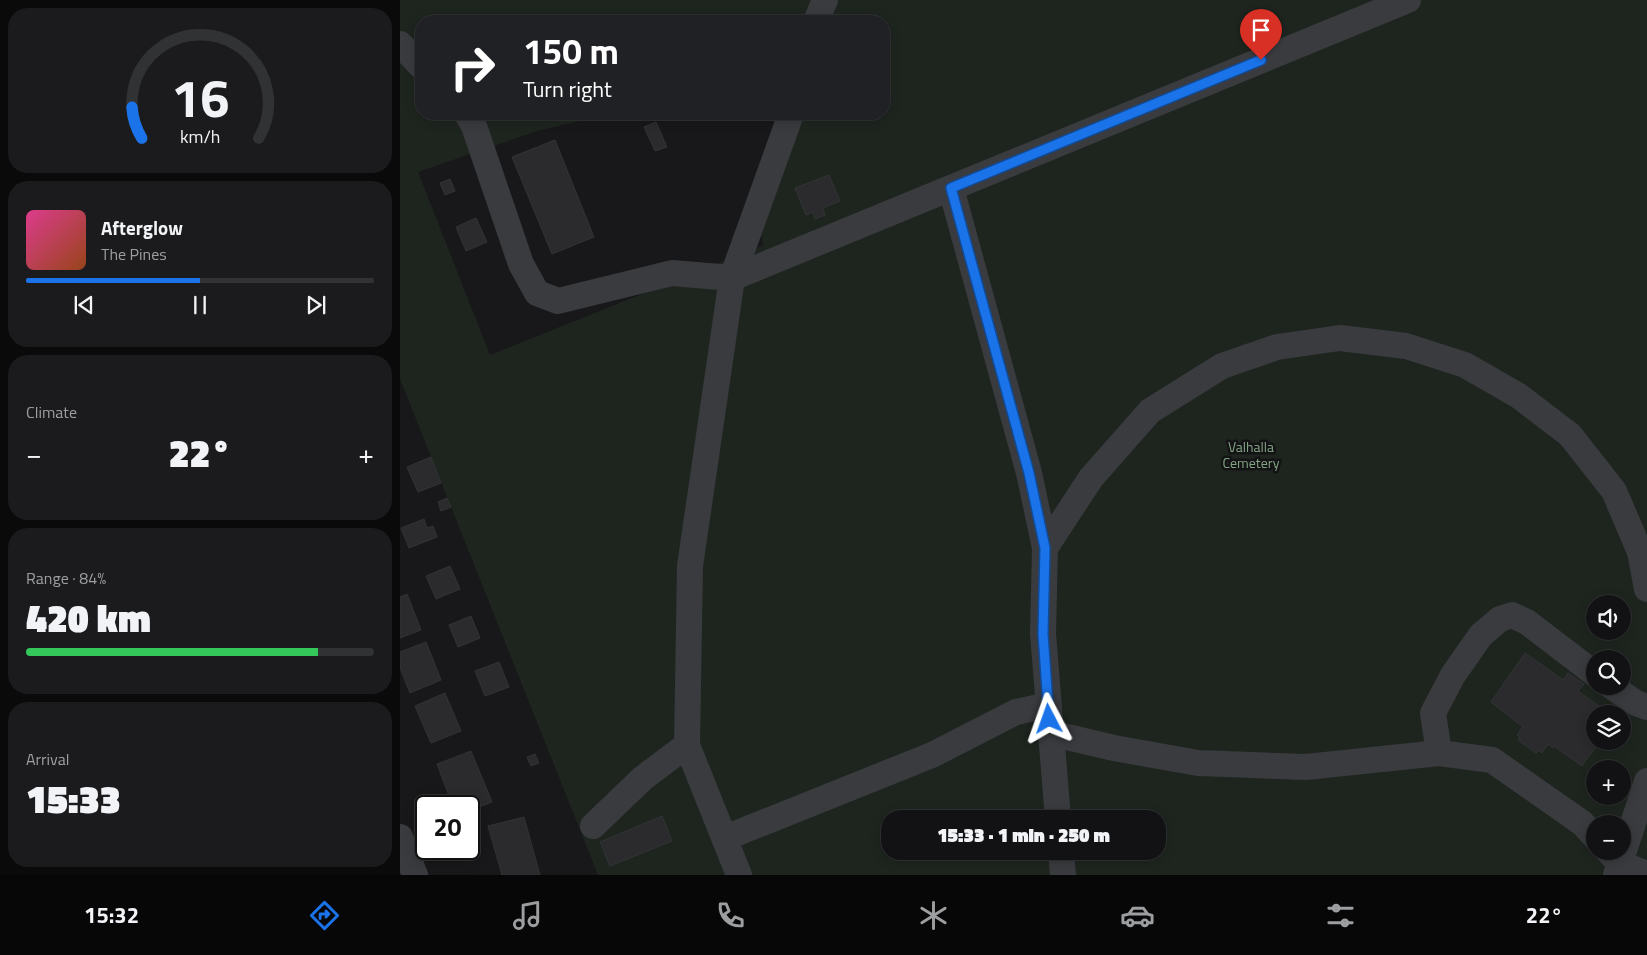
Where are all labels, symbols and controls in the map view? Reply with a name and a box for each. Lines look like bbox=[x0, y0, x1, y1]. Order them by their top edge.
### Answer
pin bbox=[1240, 9, 1282, 60]
icon: arrive bbox=[1247, 16, 1275, 44]
text: 150 m bbox=[523, 24, 619, 78]
icon: right bbox=[440, 35, 505, 100]
text: 16 bbox=[171, 58, 229, 137]
text: Turn right bbox=[523, 72, 612, 106]
text: km/h bbox=[180, 123, 220, 150]
text: Afterglow bbox=[101, 213, 183, 242]
text: The Pines bbox=[101, 242, 167, 266]
icon: previous bbox=[70, 291, 98, 319]
icon: pause bbox=[186, 291, 214, 319]
icon: next bbox=[302, 291, 330, 319]
text: Climate bbox=[26, 400, 77, 424]
text: 22° bbox=[169, 424, 231, 482]
text: − bbox=[26, 432, 42, 475]
text: + bbox=[358, 432, 374, 475]
park label: Valhalla Cemetery bbox=[1223, 436, 1280, 473]
text: Range · 84% bbox=[26, 566, 106, 590]
text: 420 km bbox=[26, 589, 151, 647]
map controls bbox=[1586, 595, 1631, 860]
button: sound bbox=[1586, 595, 1631, 640]
button: search bbox=[1586, 650, 1631, 695]
position arrow bbox=[1022, 692, 1074, 744]
button: layers bbox=[1586, 705, 1631, 750]
text: Arrival bbox=[26, 747, 69, 771]
button: + bbox=[1586, 760, 1631, 805]
text: 15:33 bbox=[26, 770, 121, 828]
speed limit sign: 20 bbox=[415, 795, 480, 860]
button: − bbox=[1586, 815, 1631, 860]
text: 15:33 · 1 min · 250 m bbox=[937, 820, 1110, 849]
text: 15:32 bbox=[84, 898, 139, 932]
icon: directions bbox=[307, 898, 342, 933]
icon: music bbox=[510, 898, 545, 933]
icon: phone bbox=[713, 898, 748, 933]
icon: climate bbox=[916, 898, 951, 933]
icon: car bbox=[1120, 898, 1155, 933]
icon: filters bbox=[1323, 898, 1358, 933]
text: 22° bbox=[1526, 898, 1563, 932]

